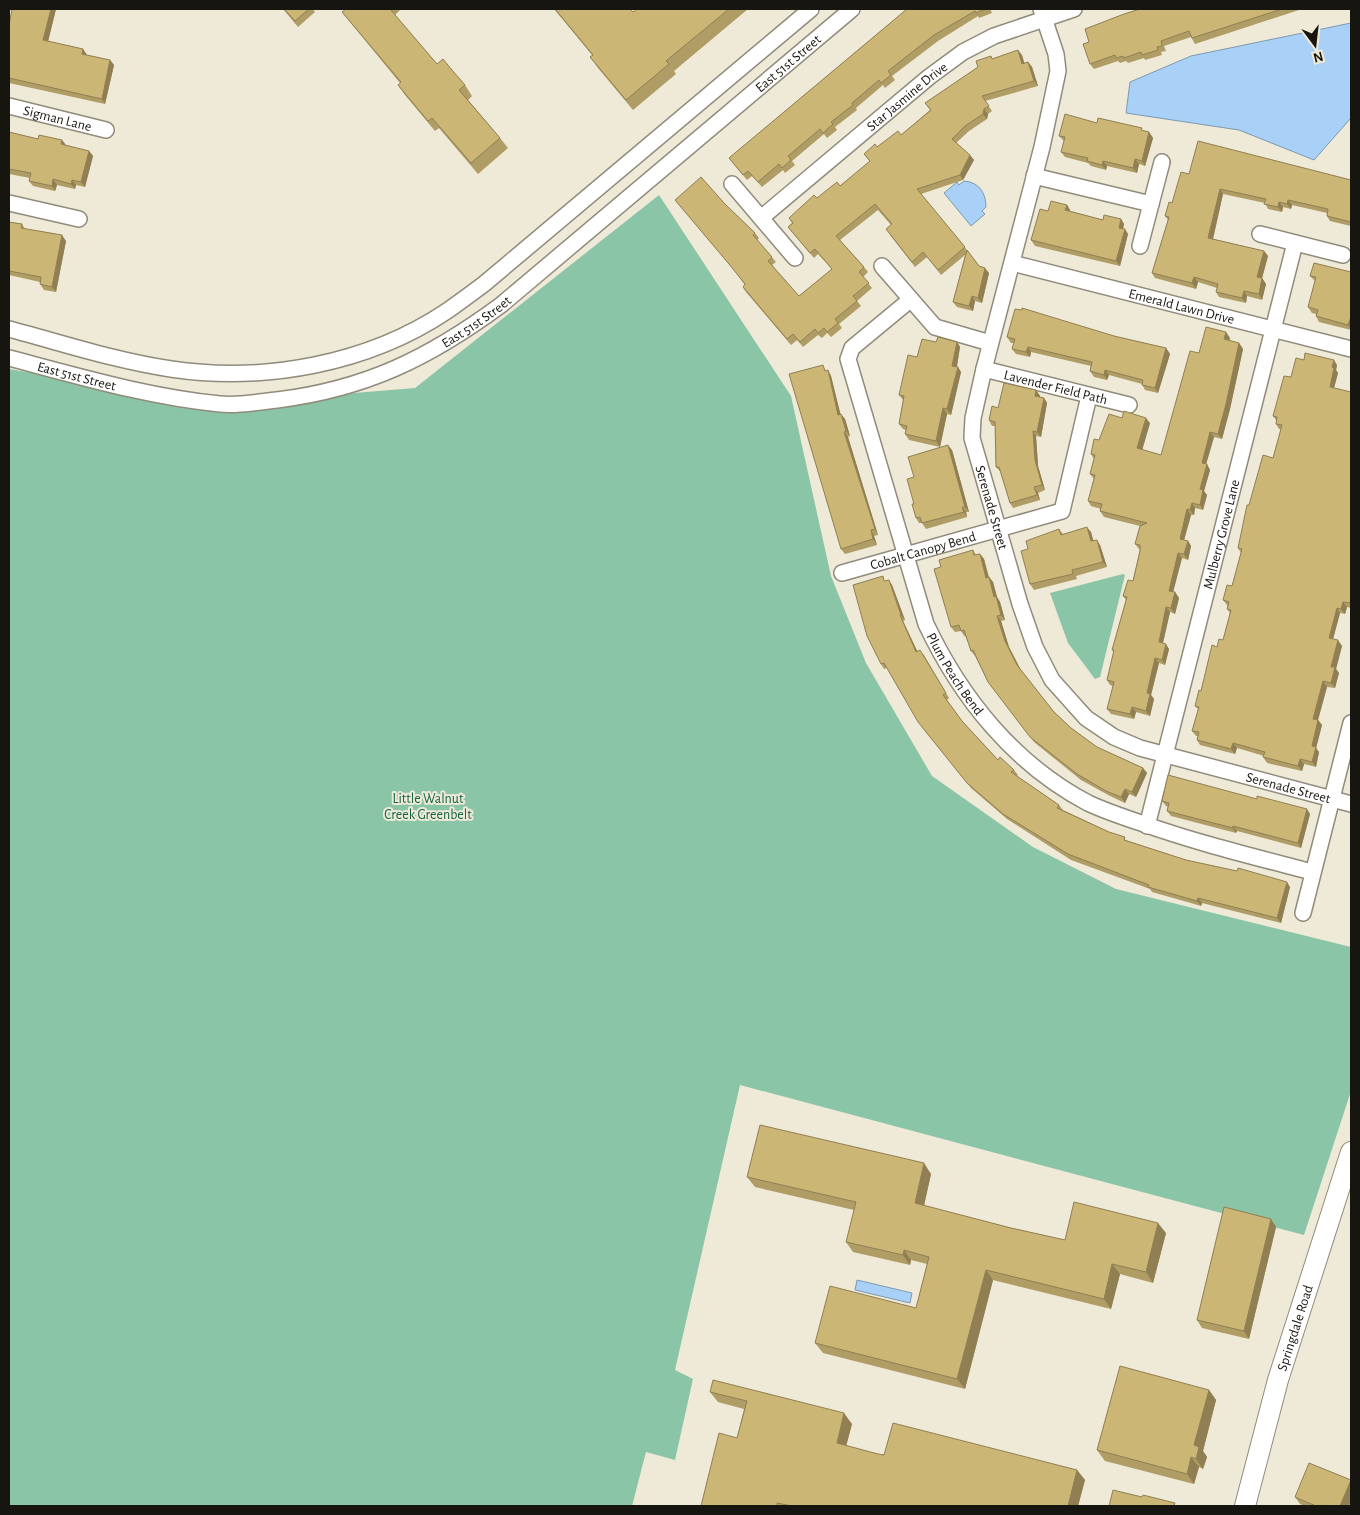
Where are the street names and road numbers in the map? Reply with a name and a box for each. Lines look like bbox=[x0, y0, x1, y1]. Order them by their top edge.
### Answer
street label: East 51st Street bbox=[753, 32, 824, 95]
street label: Star Jasmine Drive bbox=[864, 60, 950, 134]
street label: Sigman Lane bbox=[22, 104, 93, 134]
street label: Emerald Lawn Drive bbox=[1127, 287, 1236, 327]
street label: East 51st Street bbox=[440, 293, 515, 351]
street label: East 51st Street bbox=[36, 360, 118, 394]
street label: Lavender Field Path bbox=[1002, 368, 1109, 407]
street label: Serenade Street bbox=[972, 464, 1010, 552]
street label: Mulberry Grove Lane bbox=[1201, 478, 1243, 591]
street label: Cobalt Canopy Bend bbox=[869, 530, 978, 573]
street label: Plum Peach Bend bbox=[924, 631, 986, 718]
street label: Serenade Street bbox=[1245, 770, 1332, 806]
street label: Springdale Road bbox=[1275, 1283, 1316, 1373]

